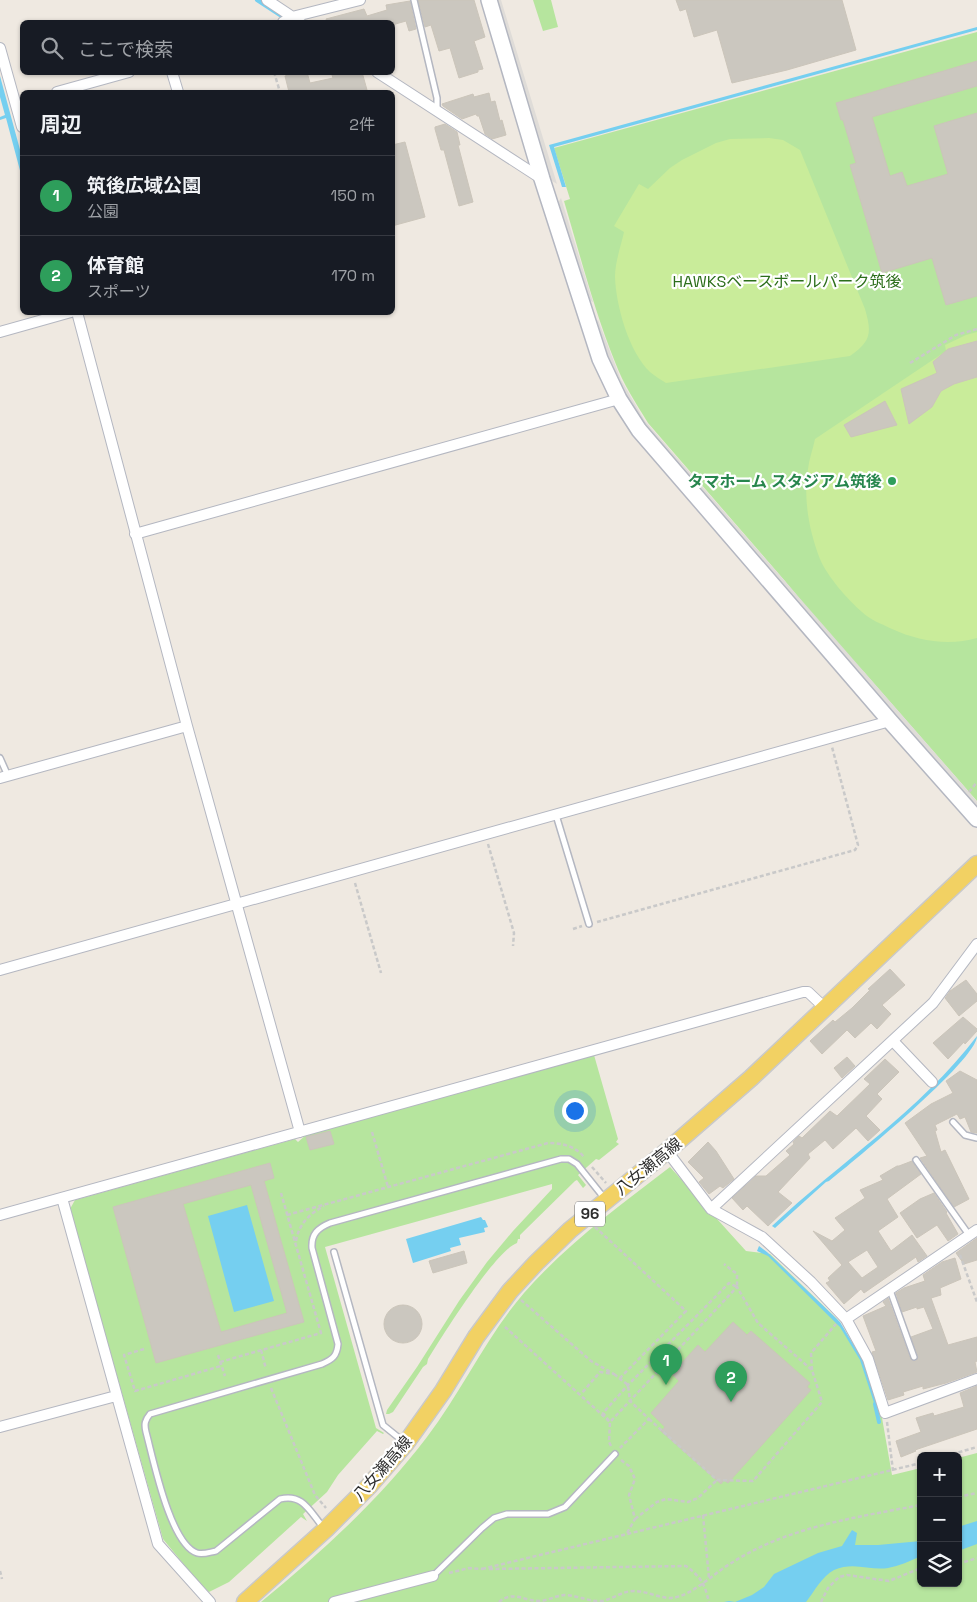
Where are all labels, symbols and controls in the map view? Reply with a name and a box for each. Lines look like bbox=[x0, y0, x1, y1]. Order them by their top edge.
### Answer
search box bbox=[20, 20, 395, 75]
icon: search bbox=[38, 34, 66, 62]
text: ここで検索 bbox=[78, 37, 173, 62]
text: 周辺 bbox=[40, 111, 82, 138]
text: 2件 bbox=[349, 114, 375, 135]
text: 筑後広域公園 bbox=[87, 173, 201, 198]
text: 1 bbox=[52, 185, 60, 206]
text: 150 m bbox=[331, 185, 375, 206]
text: 公園 bbox=[87, 201, 119, 222]
text: 体育館 bbox=[87, 253, 144, 278]
text: 2 bbox=[51, 265, 61, 286]
text: 170 m bbox=[331, 265, 375, 286]
park label: HAWKSベースボールパーク筑後 bbox=[673, 271, 901, 292]
text: スポーツ bbox=[87, 281, 151, 302]
place label: タマホーム スタジアム筑後 bbox=[688, 471, 882, 492]
marker: タマホーム スタジアム筑後 bbox=[886, 475, 898, 487]
your location bbox=[562, 1098, 588, 1124]
street label: 八女瀬高線 bbox=[611, 1133, 686, 1200]
road number: 96 bbox=[575, 1202, 605, 1226]
pin: 1 bbox=[650, 1344, 682, 1385]
pin: 2 bbox=[715, 1361, 747, 1402]
street label: 八女瀬高線 bbox=[348, 1431, 417, 1505]
map controls bbox=[917, 1452, 962, 1587]
button: + bbox=[917, 1452, 962, 1497]
button: − bbox=[917, 1497, 962, 1542]
button: layers bbox=[917, 1542, 962, 1587]

